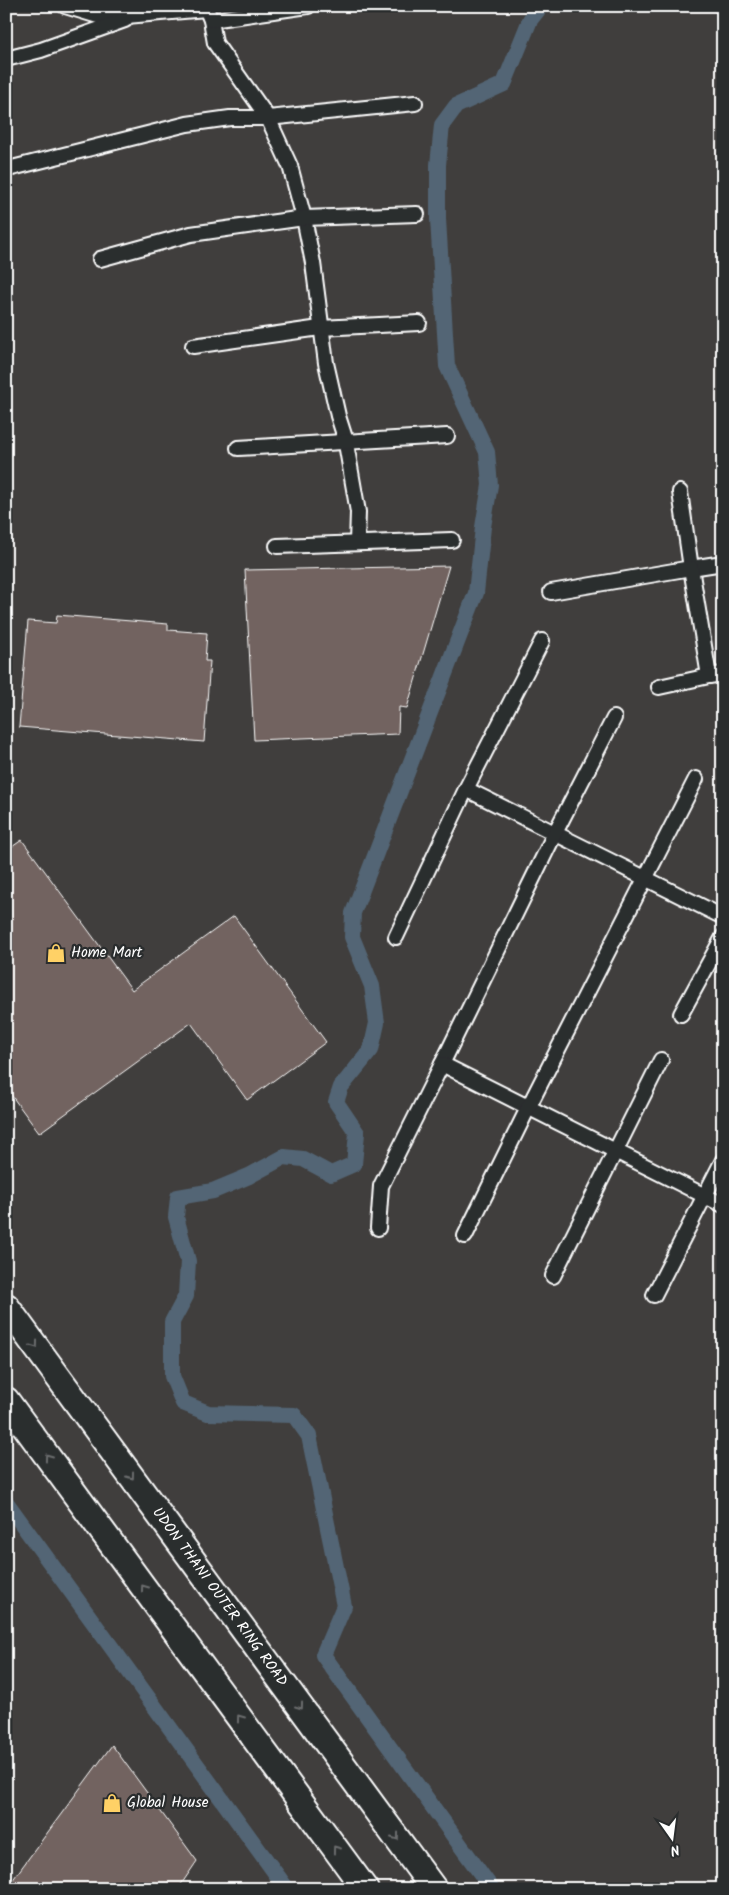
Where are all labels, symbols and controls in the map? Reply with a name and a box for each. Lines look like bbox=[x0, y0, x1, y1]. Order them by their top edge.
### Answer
place label: Home Mart bbox=[71, 941, 142, 965]
shop icon: Home Mart bbox=[45, 942, 67, 964]
one-way arrow bbox=[29, 1339, 38, 1349]
one-way arrow bbox=[45, 1453, 54, 1462]
one-way arrow bbox=[125, 1470, 134, 1480]
street label: UDON THANI OUTER RING ROAD bbox=[146, 1502, 294, 1692]
one-way arrow bbox=[141, 1584, 150, 1593]
one-way arrow bbox=[294, 1700, 303, 1710]
one-way arrow bbox=[237, 1715, 246, 1724]
place label: Global House bbox=[127, 1791, 209, 1815]
shop icon: Global House bbox=[101, 1792, 123, 1814]
north arrow bbox=[646, 1812, 696, 1862]
one-way arrow bbox=[390, 1831, 399, 1841]
text: N bbox=[668, 1838, 682, 1861]
one-way arrow bbox=[333, 1846, 343, 1855]

